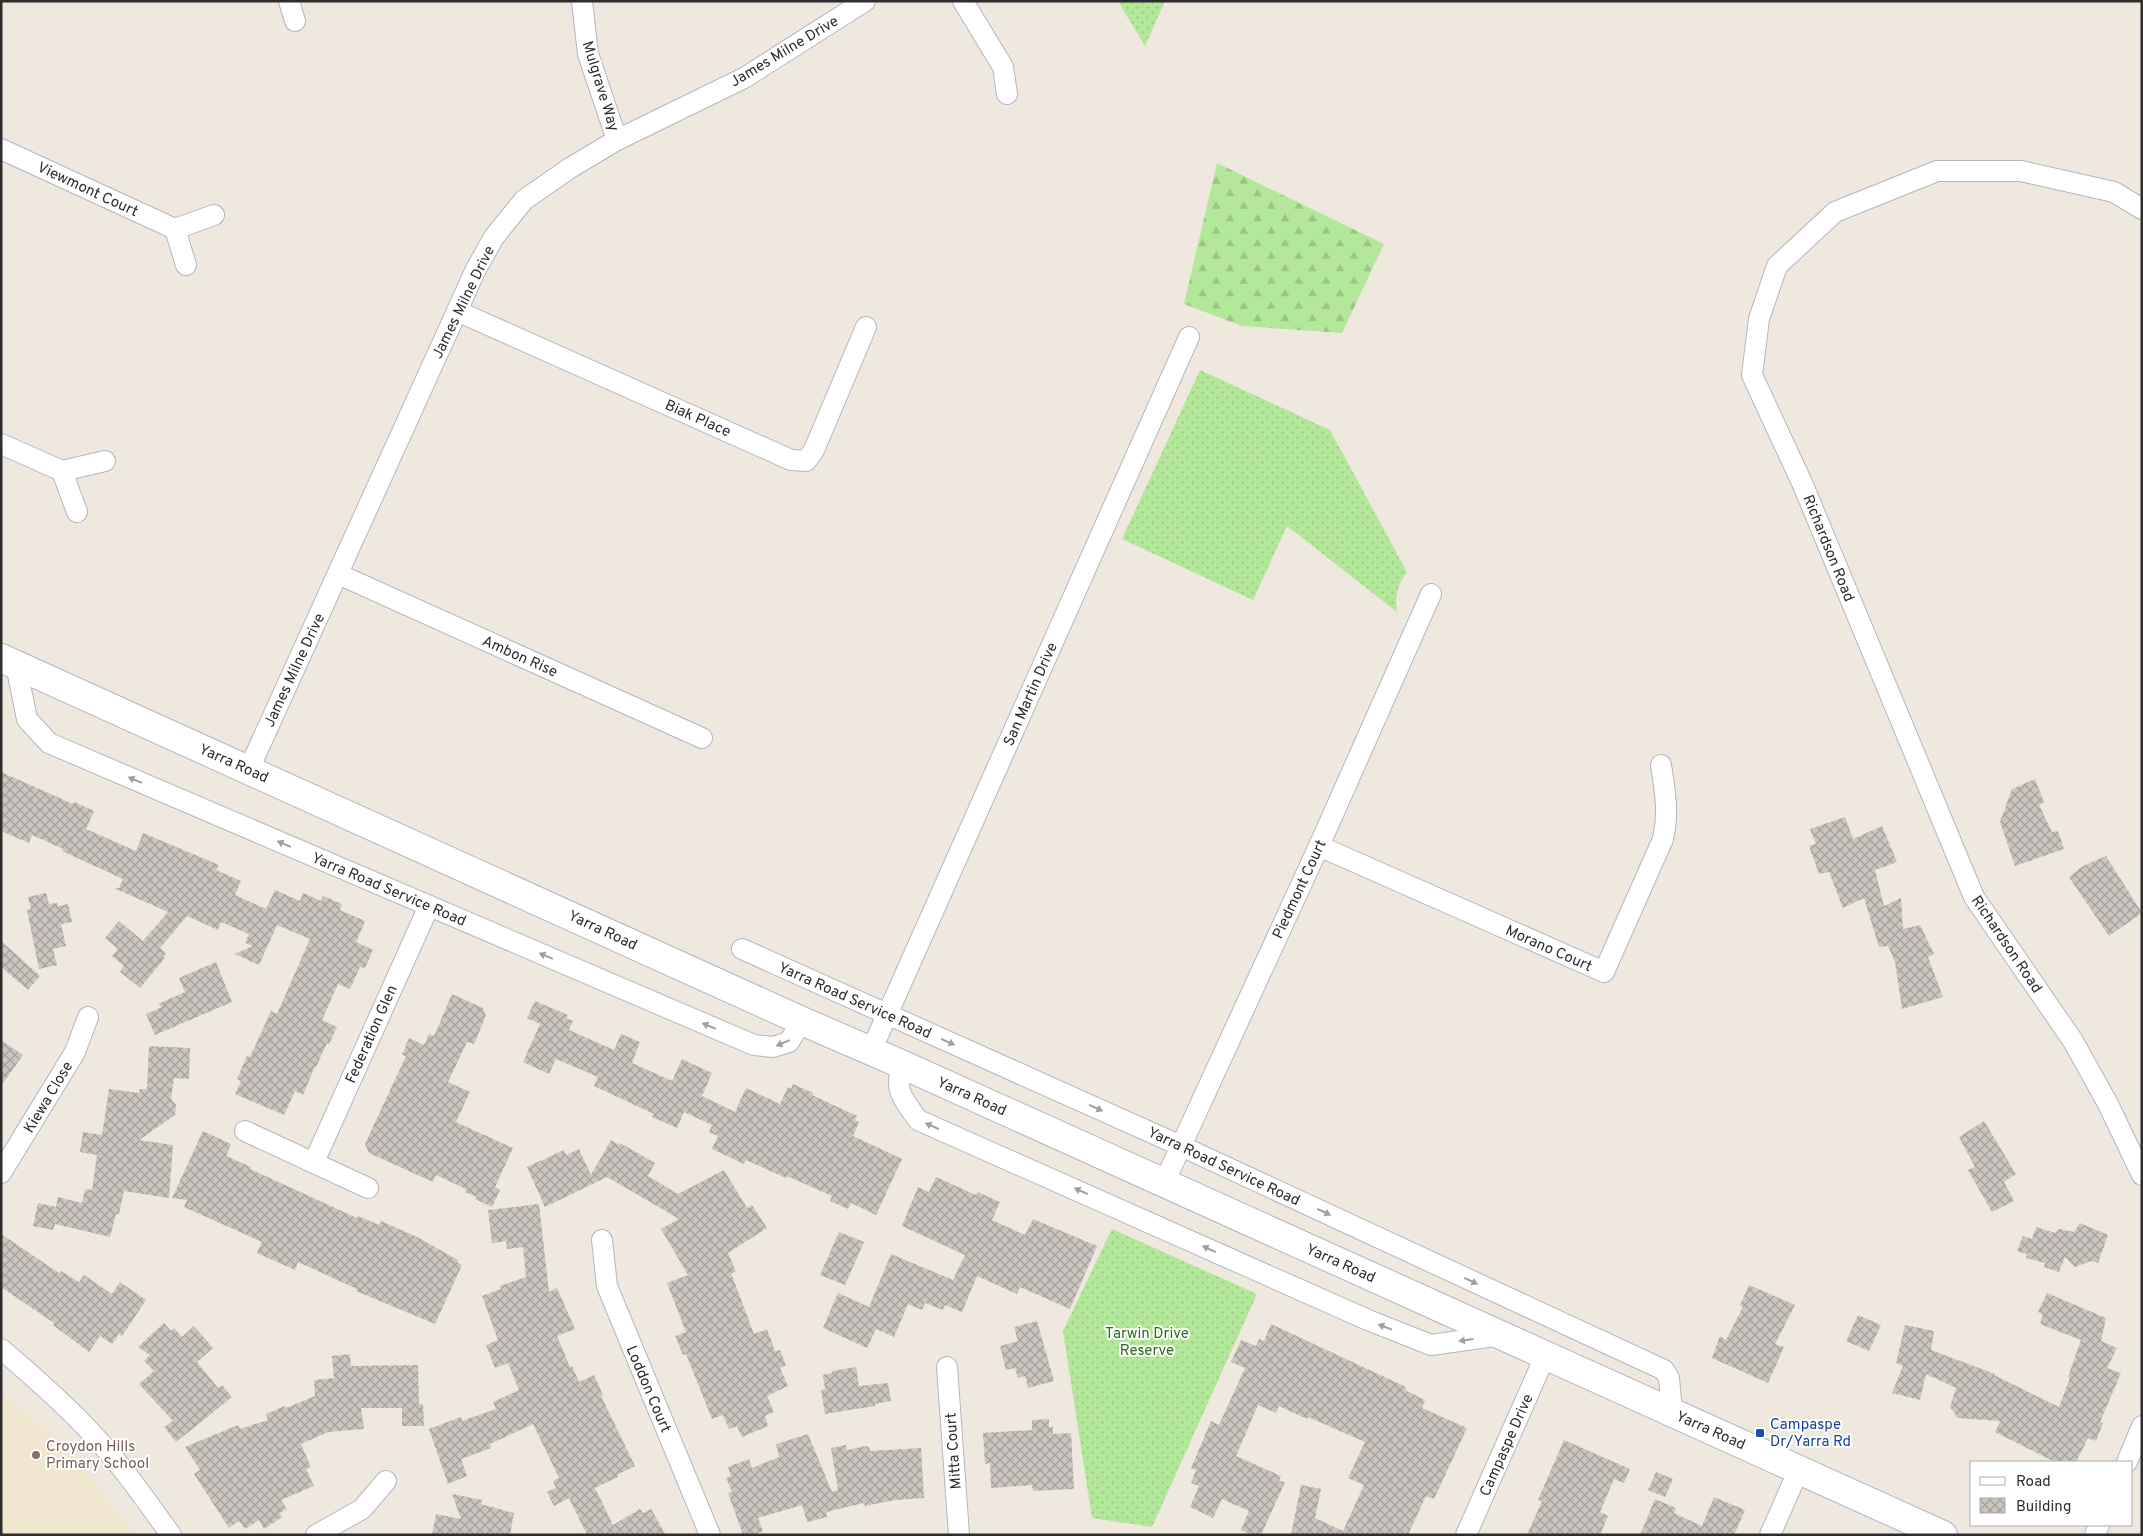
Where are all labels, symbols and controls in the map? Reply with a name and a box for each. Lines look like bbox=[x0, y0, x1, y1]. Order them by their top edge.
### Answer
street label: James Milne Drive bbox=[727, 12, 843, 92]
street label: Mulgrave Way bbox=[577, 39, 622, 134]
street label: Viewmont Court bbox=[34, 159, 141, 222]
street label: James Milne Drive bbox=[429, 243, 500, 362]
street label: Biak Place bbox=[661, 396, 733, 442]
street label: Richardson Road bbox=[1798, 492, 1858, 605]
street label: James Milne Drive bbox=[261, 611, 330, 731]
street label: Ambon Rise bbox=[479, 632, 560, 682]
street label: San Martin Drive bbox=[1000, 640, 1063, 749]
street label: Yarra Road bbox=[196, 741, 271, 788]
one-way arrow bbox=[128, 776, 142, 784]
street label: Piedmont Court bbox=[1269, 837, 1332, 942]
one-way arrow bbox=[277, 840, 291, 848]
street label: Yarra Road Service Road bbox=[308, 849, 469, 932]
street label: Richardson Road bbox=[1966, 892, 2045, 997]
street label: Yarra Road bbox=[565, 907, 640, 956]
street label: Morano Court bbox=[1502, 922, 1595, 977]
one-way arrow bbox=[539, 952, 553, 960]
street label: Yarra Road Service Road bbox=[775, 959, 934, 1044]
street label: Federation Glen bbox=[342, 982, 403, 1087]
one-way arrow bbox=[702, 1021, 716, 1029]
one-way arrow bbox=[941, 1039, 955, 1047]
one-way arrow bbox=[776, 1040, 790, 1048]
street label: Kiewa Close bbox=[20, 1058, 78, 1137]
street label: Yarra Road bbox=[934, 1074, 1009, 1121]
one-way arrow bbox=[1089, 1105, 1103, 1113]
one-way arrow bbox=[925, 1122, 939, 1130]
street label: Yarra Road Service Road bbox=[1144, 1124, 1303, 1211]
one-way arrow bbox=[1074, 1187, 1088, 1195]
one-way arrow bbox=[1317, 1208, 1331, 1216]
street label: Yarra Road bbox=[1303, 1241, 1378, 1288]
one-way arrow bbox=[1202, 1245, 1216, 1253]
one-way arrow bbox=[1464, 1277, 1478, 1285]
one-way arrow bbox=[1377, 1323, 1392, 1331]
park label: Tarwin Drive Reserve bbox=[1105, 1325, 1189, 1361]
one-way arrow bbox=[1458, 1336, 1474, 1344]
street label: Loddon Court bbox=[621, 1343, 674, 1436]
street label: Campaspe Drive bbox=[1476, 1391, 1538, 1500]
street label: Yarra Road bbox=[1673, 1408, 1748, 1455]
street label: Mitta Court bbox=[942, 1412, 967, 1490]
place label: Campaspe Dr/Yarra Rd bbox=[1770, 1416, 1851, 1452]
marker: Campaspe Dr/Yarra Rd bbox=[1754, 1427, 1766, 1439]
place label: Croydon Hills Primary School bbox=[46, 1438, 149, 1474]
marker: Croydon Hills Primary School bbox=[30, 1449, 42, 1461]
legend bbox=[1970, 1461, 2133, 1526]
text: Road bbox=[2016, 1473, 2051, 1492]
text: Building bbox=[2016, 1498, 2071, 1517]

